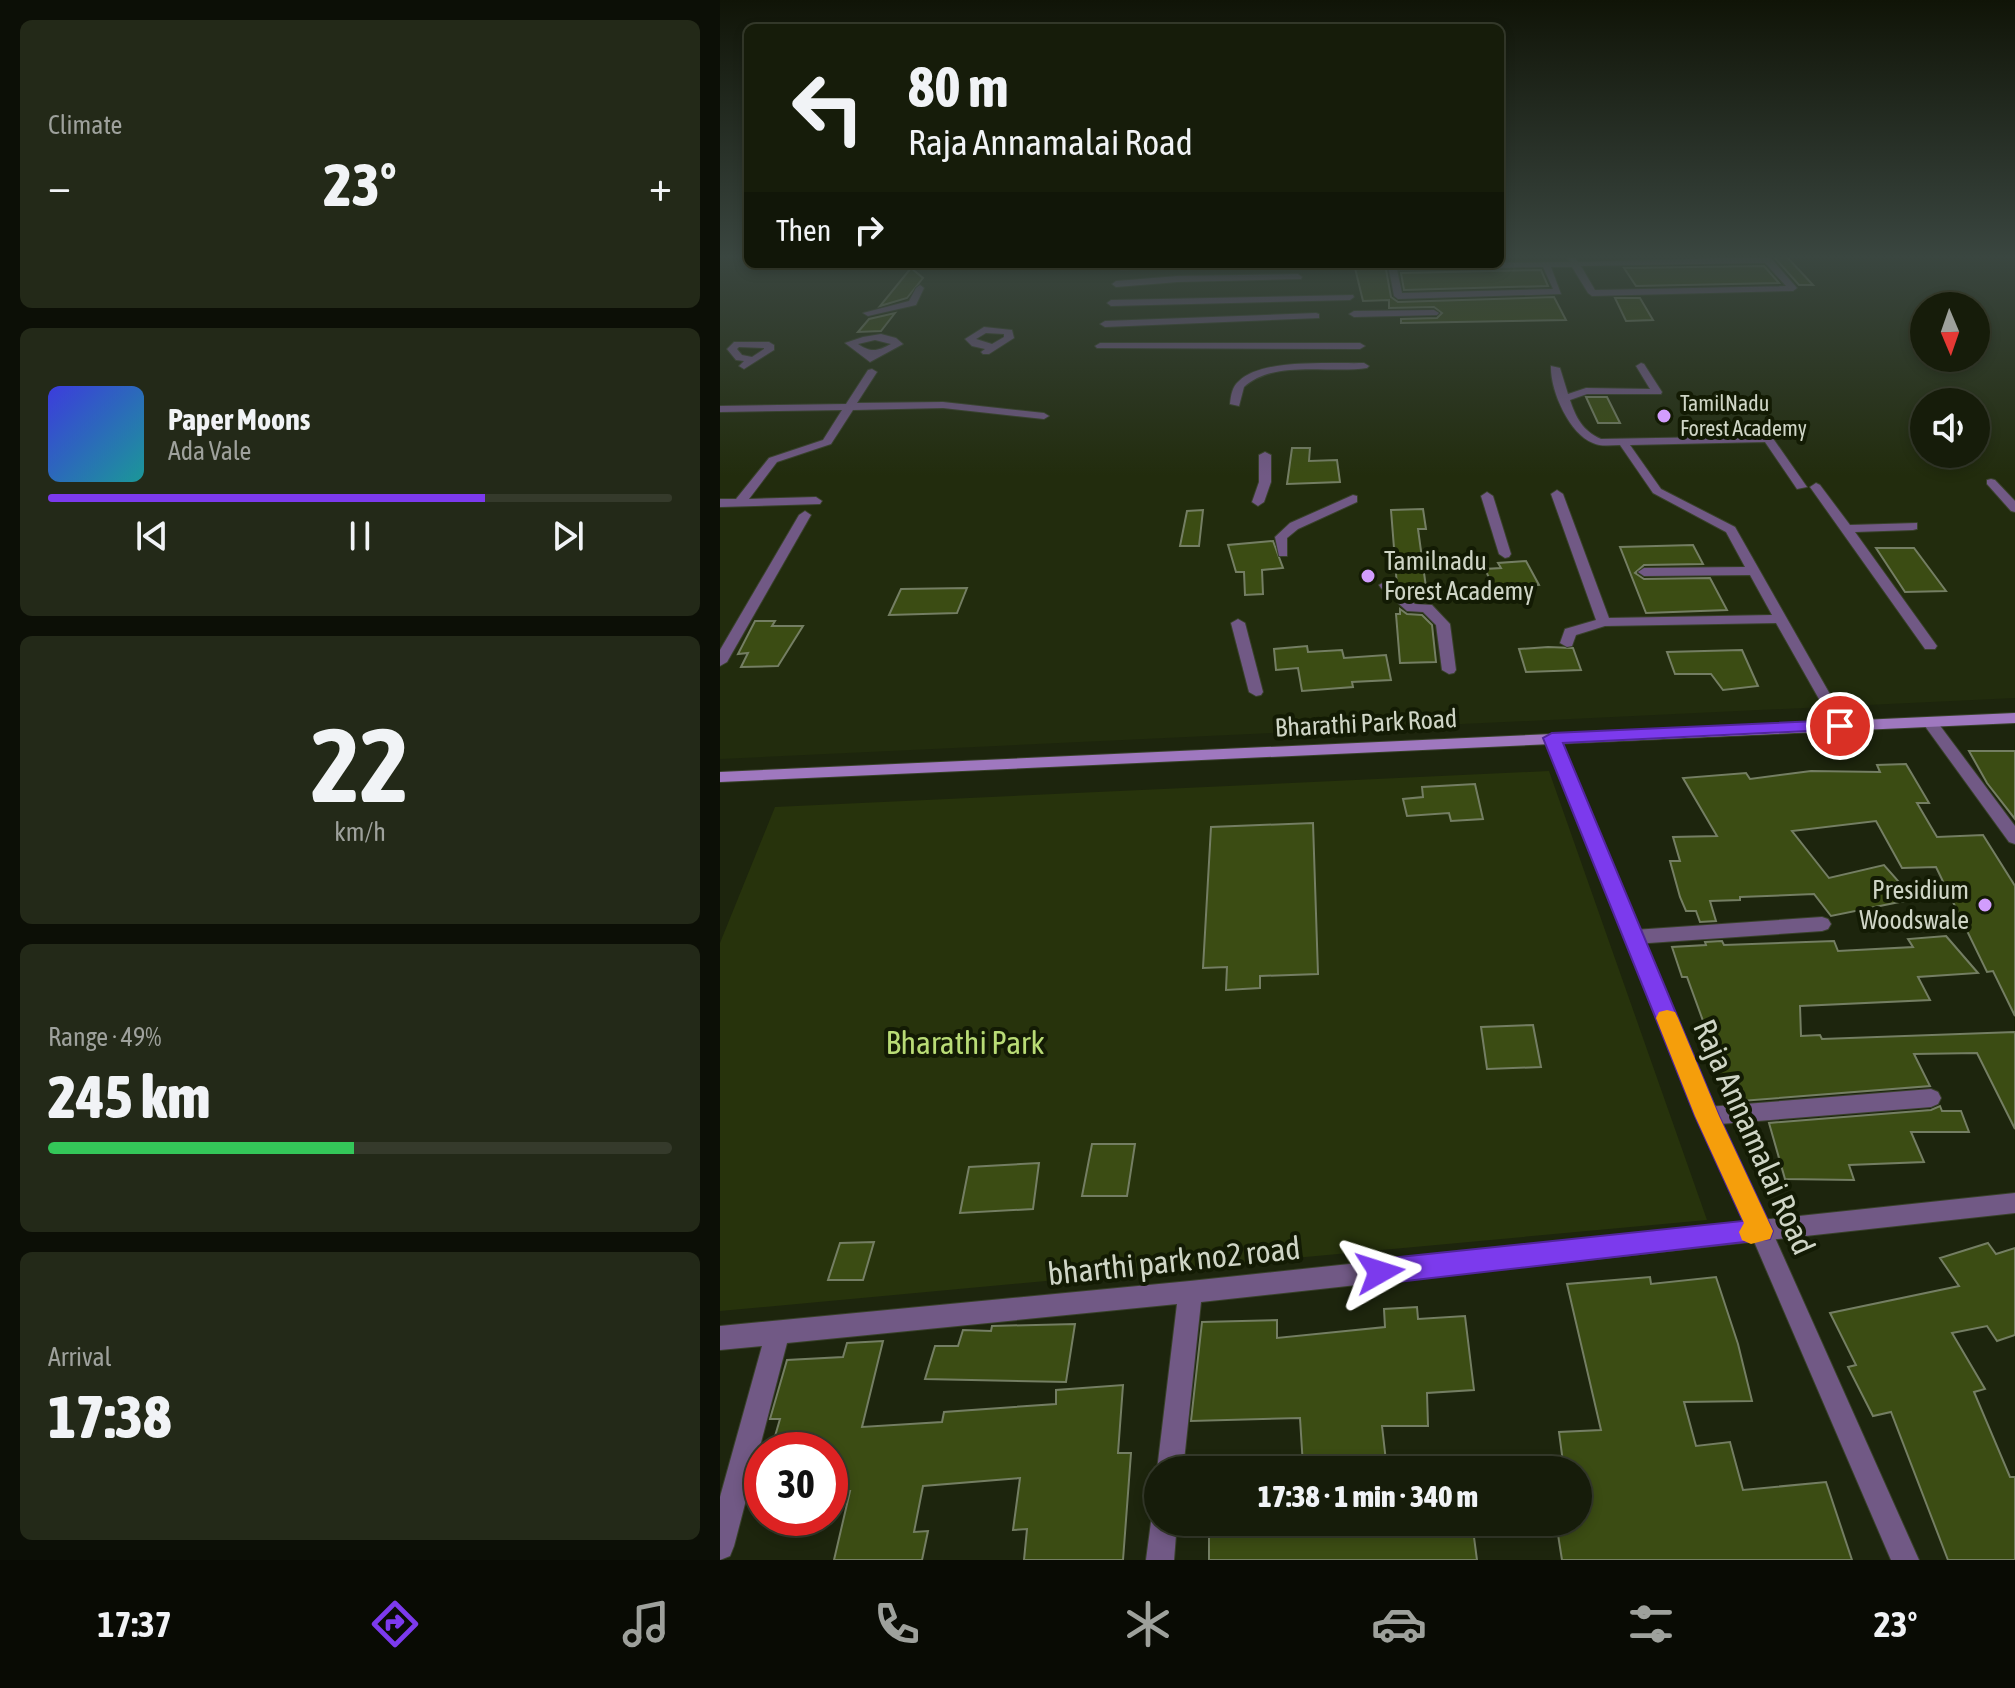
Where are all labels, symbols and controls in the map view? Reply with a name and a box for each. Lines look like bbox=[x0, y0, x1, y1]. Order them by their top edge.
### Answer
text: 80 m bbox=[908, 55, 1009, 119]
icon: left bbox=[776, 56, 880, 160]
text: Climate bbox=[48, 110, 122, 140]
text: Raja Annamalai Road bbox=[908, 121, 1193, 163]
text: 23° bbox=[324, 150, 396, 219]
text: − bbox=[48, 160, 71, 210]
text: + bbox=[649, 160, 672, 210]
icon: right bbox=[847, 208, 891, 252]
text: Then bbox=[776, 213, 831, 247]
north arrow bbox=[1910, 292, 1990, 372]
map controls bbox=[1910, 292, 1990, 468]
button: sound bbox=[1910, 388, 1990, 468]
place label: TamilNadu Forest Academy bbox=[1680, 390, 1807, 441]
text: Paper Moons bbox=[168, 402, 310, 436]
marker: TamilNadu Forest Academy bbox=[1655, 407, 1673, 425]
text: Ada Vale bbox=[168, 436, 251, 466]
icon: previous bbox=[130, 514, 174, 558]
icon: pause bbox=[338, 514, 382, 558]
icon: next bbox=[546, 514, 590, 558]
place label: Tamilnadu Forest Academy bbox=[1384, 546, 1534, 606]
marker: Tamilnadu Forest Academy bbox=[1359, 567, 1377, 585]
pin bbox=[1806, 692, 1874, 760]
street label: Bharathi Park Road bbox=[1274, 703, 1458, 743]
icon: arrive bbox=[1818, 704, 1862, 748]
text: 22 bbox=[311, 705, 409, 824]
text: km/h bbox=[334, 817, 386, 847]
place label: Presidium Woodswale bbox=[1859, 875, 1969, 935]
marker: Presidium Woodswale bbox=[1976, 896, 1994, 914]
street label: Raja Annamalai Road bbox=[1686, 1014, 1823, 1260]
text: Range · 49% bbox=[48, 1022, 161, 1052]
park label: Bharathi Park bbox=[885, 1024, 1045, 1061]
text: 245 km bbox=[48, 1062, 210, 1131]
street label: bharthi park no2 road bbox=[1046, 1229, 1302, 1292]
position arrow bbox=[1338, 1230, 1422, 1314]
text: Arrival bbox=[48, 1342, 112, 1372]
text: 17:38 bbox=[48, 1382, 171, 1451]
speed limit sign: 30 bbox=[744, 1432, 848, 1536]
text: 17:38 · 1 min · 340 m bbox=[1258, 1479, 1478, 1513]
icon: directions bbox=[367, 1596, 423, 1652]
icon: music bbox=[618, 1596, 674, 1652]
icon: phone bbox=[869, 1596, 925, 1652]
icon: climate bbox=[1120, 1596, 1176, 1652]
icon: car bbox=[1371, 1596, 1427, 1652]
icon: filters bbox=[1623, 1596, 1679, 1652]
text: 17:37 bbox=[98, 1603, 172, 1645]
text: 23° bbox=[1874, 1603, 1917, 1645]

